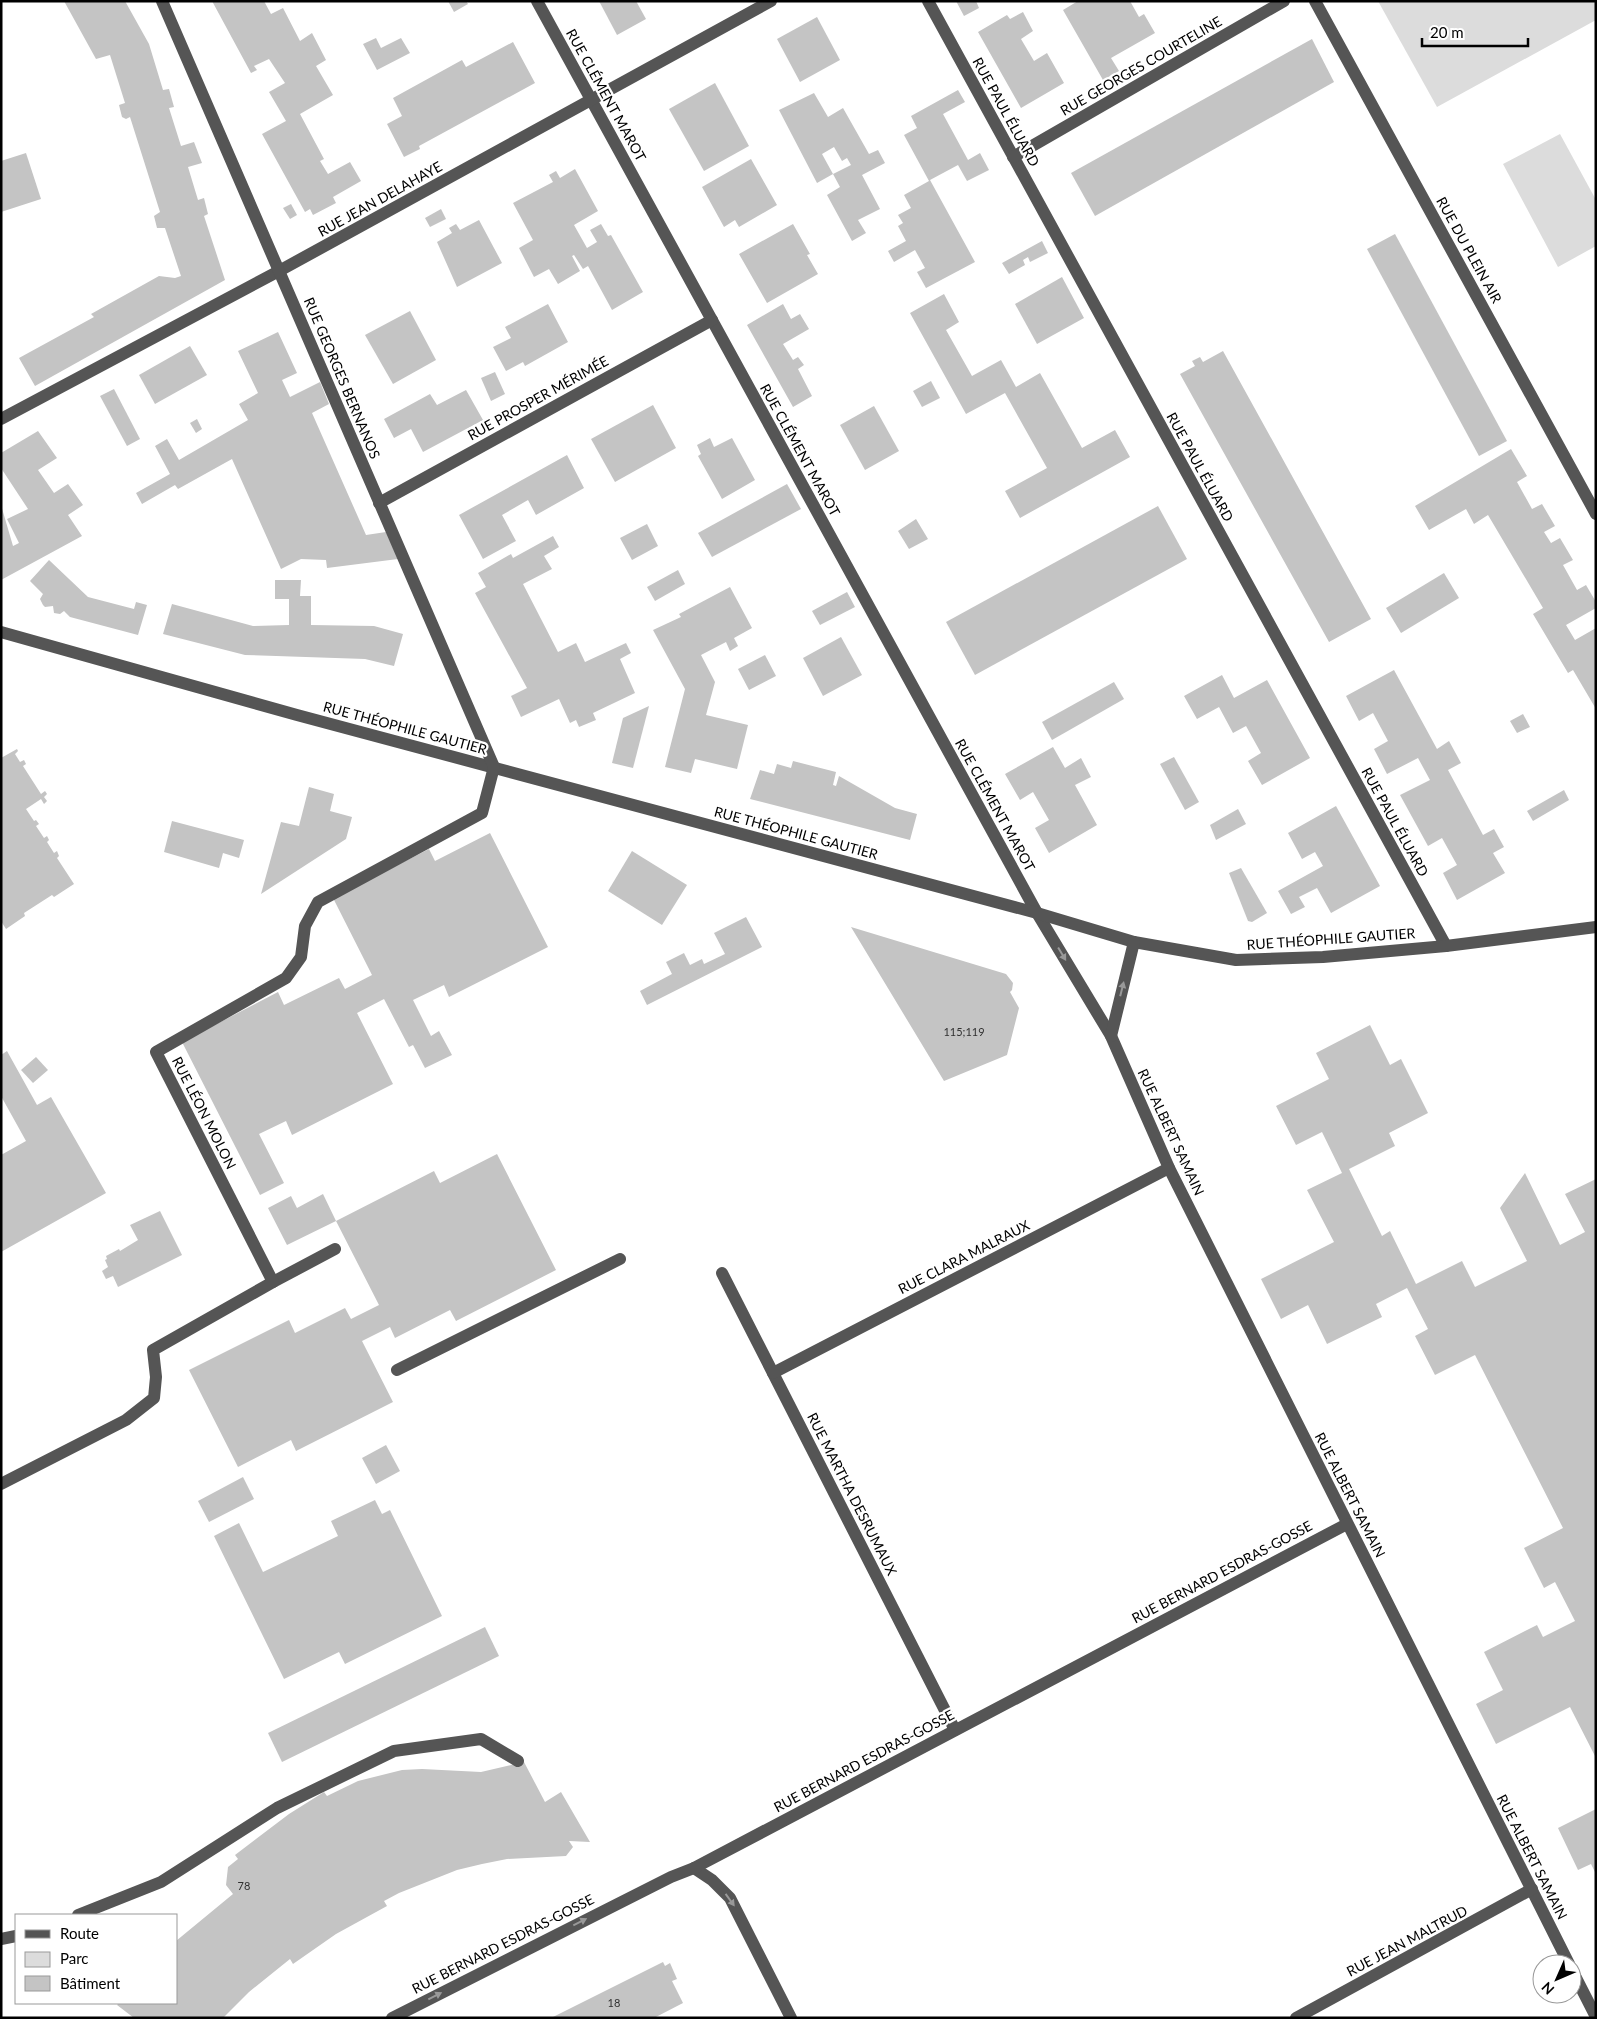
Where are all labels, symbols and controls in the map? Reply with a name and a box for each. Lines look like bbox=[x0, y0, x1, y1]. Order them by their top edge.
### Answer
street label: RUE GEORGES COURTELINE bbox=[1057, 12, 1224, 119]
scale bar bbox=[1422, 15, 1528, 47]
text: 20 m bbox=[1430, 23, 1464, 41]
street label: RUE CLÉMENT MAROT bbox=[563, 26, 650, 165]
street label: RUE PAUL ÉLUARD bbox=[969, 54, 1043, 169]
street label: RUE JEAN DELAHAYE bbox=[315, 157, 445, 240]
street label: RUE DU PLEIN AIR bbox=[1433, 194, 1506, 306]
street label: RUE GEORGES BERNANOS bbox=[301, 295, 384, 461]
street label: RUE PROSPER MÉRIMÉE bbox=[464, 352, 611, 443]
street label: RUE CLÉMENT MAROT bbox=[757, 381, 844, 520]
street label: RUE PAUL ÉLUARD bbox=[1163, 409, 1237, 524]
street label: RUE THÉOPHILE GAUTIER bbox=[321, 697, 489, 758]
street label: RUE CLÉMENT MAROT bbox=[952, 736, 1039, 875]
street label: RUE PAUL ÉLUARD bbox=[1358, 764, 1432, 879]
street label: RUE THÉOPHILE GAUTIER bbox=[712, 802, 880, 863]
street label: RUE THÉOPHILE GAUTIER bbox=[1246, 924, 1416, 953]
one-way arrow bbox=[1058, 948, 1067, 961]
one-way arrow bbox=[1118, 982, 1126, 997]
house number: 115;119 bbox=[943, 1025, 985, 1038]
street label: RUE LÉON MOLON bbox=[169, 1054, 240, 1172]
street label: RUE ALBERT SAMAIN bbox=[1135, 1066, 1208, 1198]
street label: RUE CLARA MALRAUX bbox=[895, 1216, 1032, 1297]
street label: RUE MARTHA DESRUMAUX bbox=[804, 1410, 901, 1578]
street label: RUE ALBERT SAMAIN bbox=[1312, 1429, 1389, 1560]
street label: RUE BERNARD ESDRAS-GOSSE bbox=[1129, 1517, 1315, 1626]
street label: RUE BERNARD ESDRAS-GOSSE bbox=[771, 1706, 957, 1815]
street label: RUE ALBERT SAMAIN bbox=[1494, 1791, 1571, 1922]
house number: 78 bbox=[238, 1879, 250, 1892]
street label: RUE BERNARD ESDRAS-GOSSE bbox=[409, 1890, 597, 1997]
one-way arrow bbox=[724, 1893, 735, 1906]
street label: RUE JEAN MALTRUD bbox=[1343, 1902, 1470, 1980]
legend bbox=[15, 1914, 178, 2004]
one-way arrow bbox=[573, 1918, 587, 1926]
text: Route bbox=[60, 1924, 99, 1942]
text: Parc bbox=[60, 1949, 89, 1967]
north arrow bbox=[1532, 1954, 1582, 2004]
text: Bâtiment bbox=[60, 1974, 121, 1992]
text: N bbox=[1538, 1979, 1557, 1998]
one-way arrow bbox=[428, 1992, 442, 2000]
house number: 18 bbox=[608, 1996, 620, 2009]

